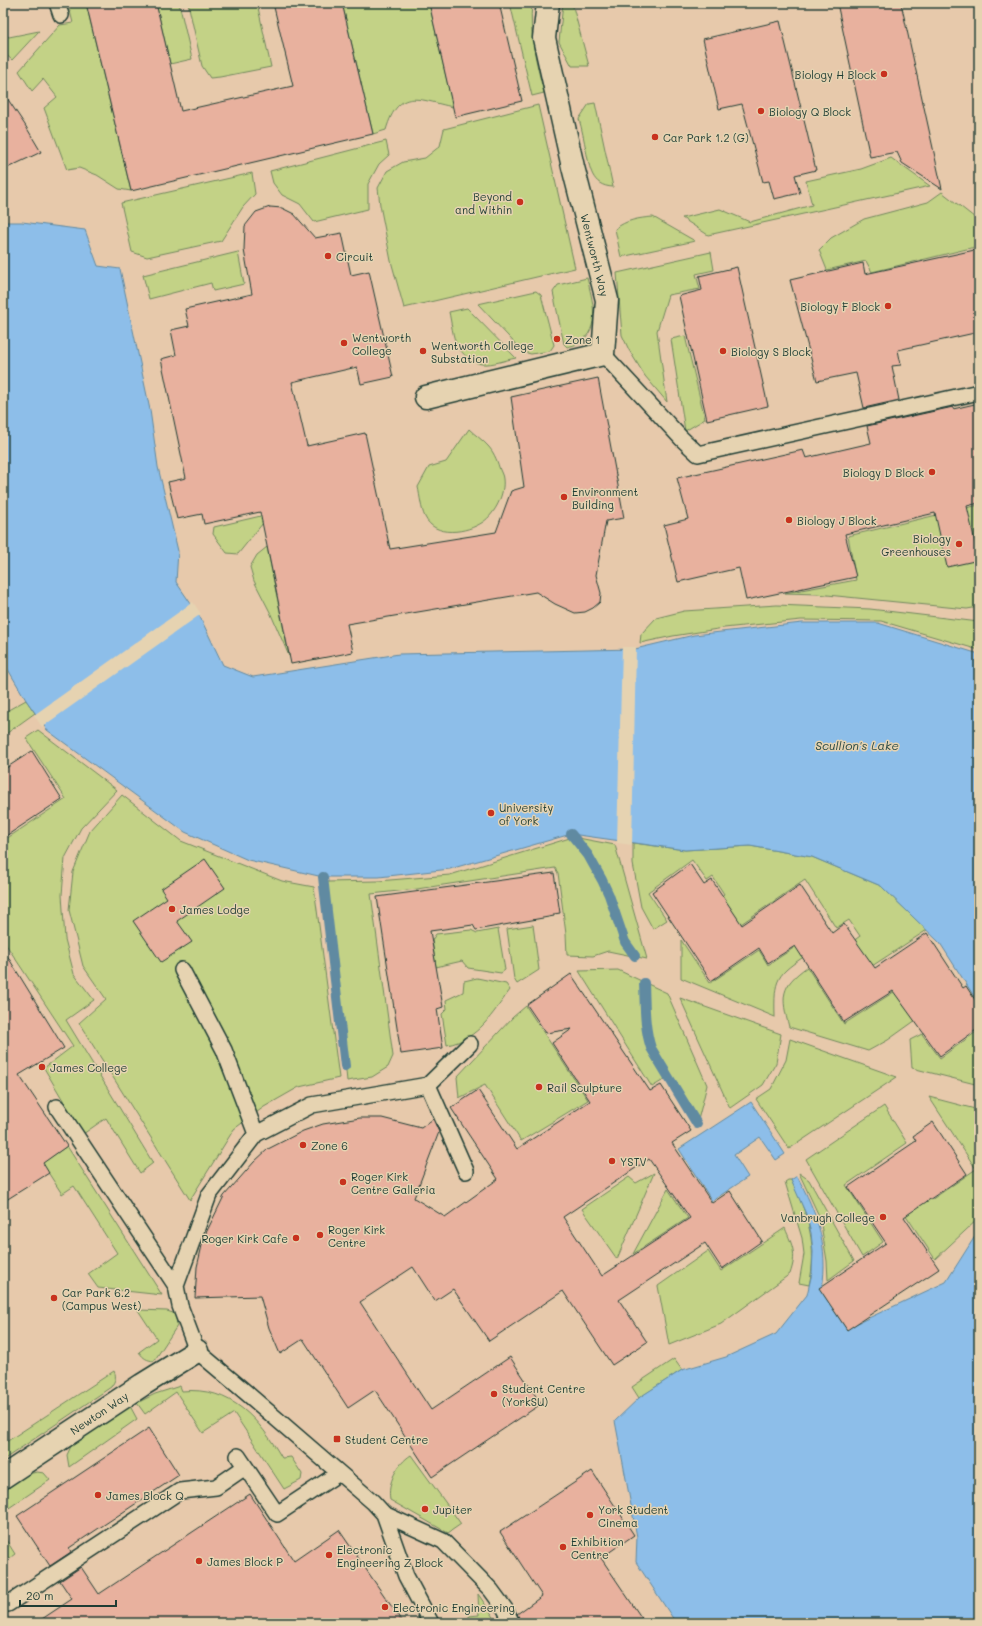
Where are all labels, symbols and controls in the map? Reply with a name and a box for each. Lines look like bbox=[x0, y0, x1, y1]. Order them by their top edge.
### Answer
place label: Biology H Block bbox=[795, 67, 876, 82]
marker: Biology H Block bbox=[879, 69, 889, 79]
place label: Biology Q Block bbox=[769, 104, 851, 119]
marker: Biology Q Block bbox=[756, 106, 766, 116]
place label: Car Park 1.2 (G) bbox=[663, 130, 749, 145]
marker: Car Park 1.2 (G) bbox=[650, 132, 660, 142]
place label: Beyond and Within bbox=[455, 189, 512, 217]
marker: Beyond and Within bbox=[515, 197, 525, 207]
street label: Wentworth Way bbox=[577, 212, 613, 298]
place label: Circuit bbox=[336, 249, 374, 264]
marker: Circuit bbox=[323, 251, 333, 261]
place label: Biology F Block bbox=[800, 299, 880, 314]
marker: Biology F Block bbox=[883, 301, 893, 311]
place label: Wentworth College bbox=[352, 330, 411, 358]
place label: Zone 1 bbox=[565, 332, 600, 347]
marker: Zone 1 bbox=[552, 334, 562, 344]
marker: Wentworth College bbox=[339, 338, 349, 348]
place label: Wentworth College Substation bbox=[431, 338, 534, 366]
place label: Biology S Block bbox=[731, 344, 811, 359]
marker: Wentworth College Substation bbox=[418, 346, 428, 356]
marker: Biology S Block bbox=[718, 346, 728, 356]
place label: Biology D Block bbox=[843, 465, 924, 480]
marker: Biology D Block bbox=[927, 467, 937, 477]
place label: Environment Building bbox=[572, 484, 638, 512]
marker: Environment Building bbox=[559, 492, 569, 502]
place label: Biology J Block bbox=[797, 513, 877, 528]
marker: Biology J Block bbox=[784, 515, 794, 525]
place label: Biology Greenhouses bbox=[881, 531, 951, 559]
marker: Biology Greenhouses bbox=[954, 539, 964, 549]
water label: Scullion's Lake bbox=[815, 737, 899, 753]
place label: University of York bbox=[499, 800, 553, 828]
marker: University of York bbox=[486, 808, 496, 818]
place label: James Lodge bbox=[180, 902, 250, 917]
marker: James Lodge bbox=[167, 904, 177, 914]
place label: James College bbox=[50, 1060, 127, 1075]
marker: James College bbox=[37, 1062, 47, 1072]
place label: Rail Sculpture bbox=[547, 1080, 622, 1095]
marker: Rail Sculpture bbox=[534, 1082, 544, 1092]
place label: Zone 6 bbox=[311, 1138, 348, 1153]
marker: Zone 6 bbox=[298, 1140, 308, 1150]
place label: YSTV bbox=[620, 1154, 647, 1169]
marker: YSTV bbox=[607, 1156, 617, 1166]
place label: Roger Kirk Centre Galleria bbox=[351, 1169, 436, 1197]
marker: Roger Kirk Centre Galleria bbox=[338, 1177, 348, 1187]
place label: Vanbrugh College bbox=[780, 1210, 875, 1225]
marker: Vanbrugh College bbox=[878, 1212, 888, 1222]
place label: Roger Kirk Centre bbox=[328, 1222, 385, 1250]
marker: Roger Kirk Centre bbox=[315, 1230, 325, 1240]
place label: Roger Kirk Cafe bbox=[201, 1231, 288, 1246]
marker: Roger Kirk Cafe bbox=[291, 1233, 301, 1243]
place label: Car Park 6.2 (Campus West) bbox=[62, 1285, 142, 1313]
marker: Car Park 6.2 (Campus West) bbox=[49, 1293, 59, 1303]
place label: Student Centre (YorkSU) bbox=[502, 1381, 585, 1409]
street label: Newton Way bbox=[67, 1388, 131, 1438]
marker: Student Centre (YorkSU) bbox=[489, 1389, 499, 1399]
place label: Student Centre bbox=[345, 1432, 428, 1447]
marker: Student Centre bbox=[332, 1434, 342, 1444]
place label: James Block Q bbox=[106, 1488, 184, 1503]
marker: James Block Q bbox=[93, 1490, 103, 1500]
place label: Jupiter bbox=[433, 1502, 472, 1517]
place label: York Student Cinema bbox=[598, 1502, 669, 1530]
marker: Jupiter bbox=[420, 1504, 430, 1514]
marker: York Student Cinema bbox=[585, 1510, 595, 1520]
place label: Exhibition Centre bbox=[571, 1534, 624, 1562]
place label: Electronic Engineering Z Block bbox=[337, 1542, 443, 1570]
marker: Exhibition Centre bbox=[558, 1542, 568, 1552]
marker: Electronic Engineering Z Block bbox=[324, 1550, 334, 1560]
place label: James Block P bbox=[207, 1554, 283, 1569]
marker: James Block P bbox=[194, 1556, 204, 1566]
scale bar bbox=[20, 1582, 116, 1608]
text: 20 m bbox=[26, 1587, 54, 1603]
place label: Electronic Engineering bbox=[393, 1600, 515, 1615]
marker: Electronic Engineering bbox=[380, 1602, 390, 1612]

